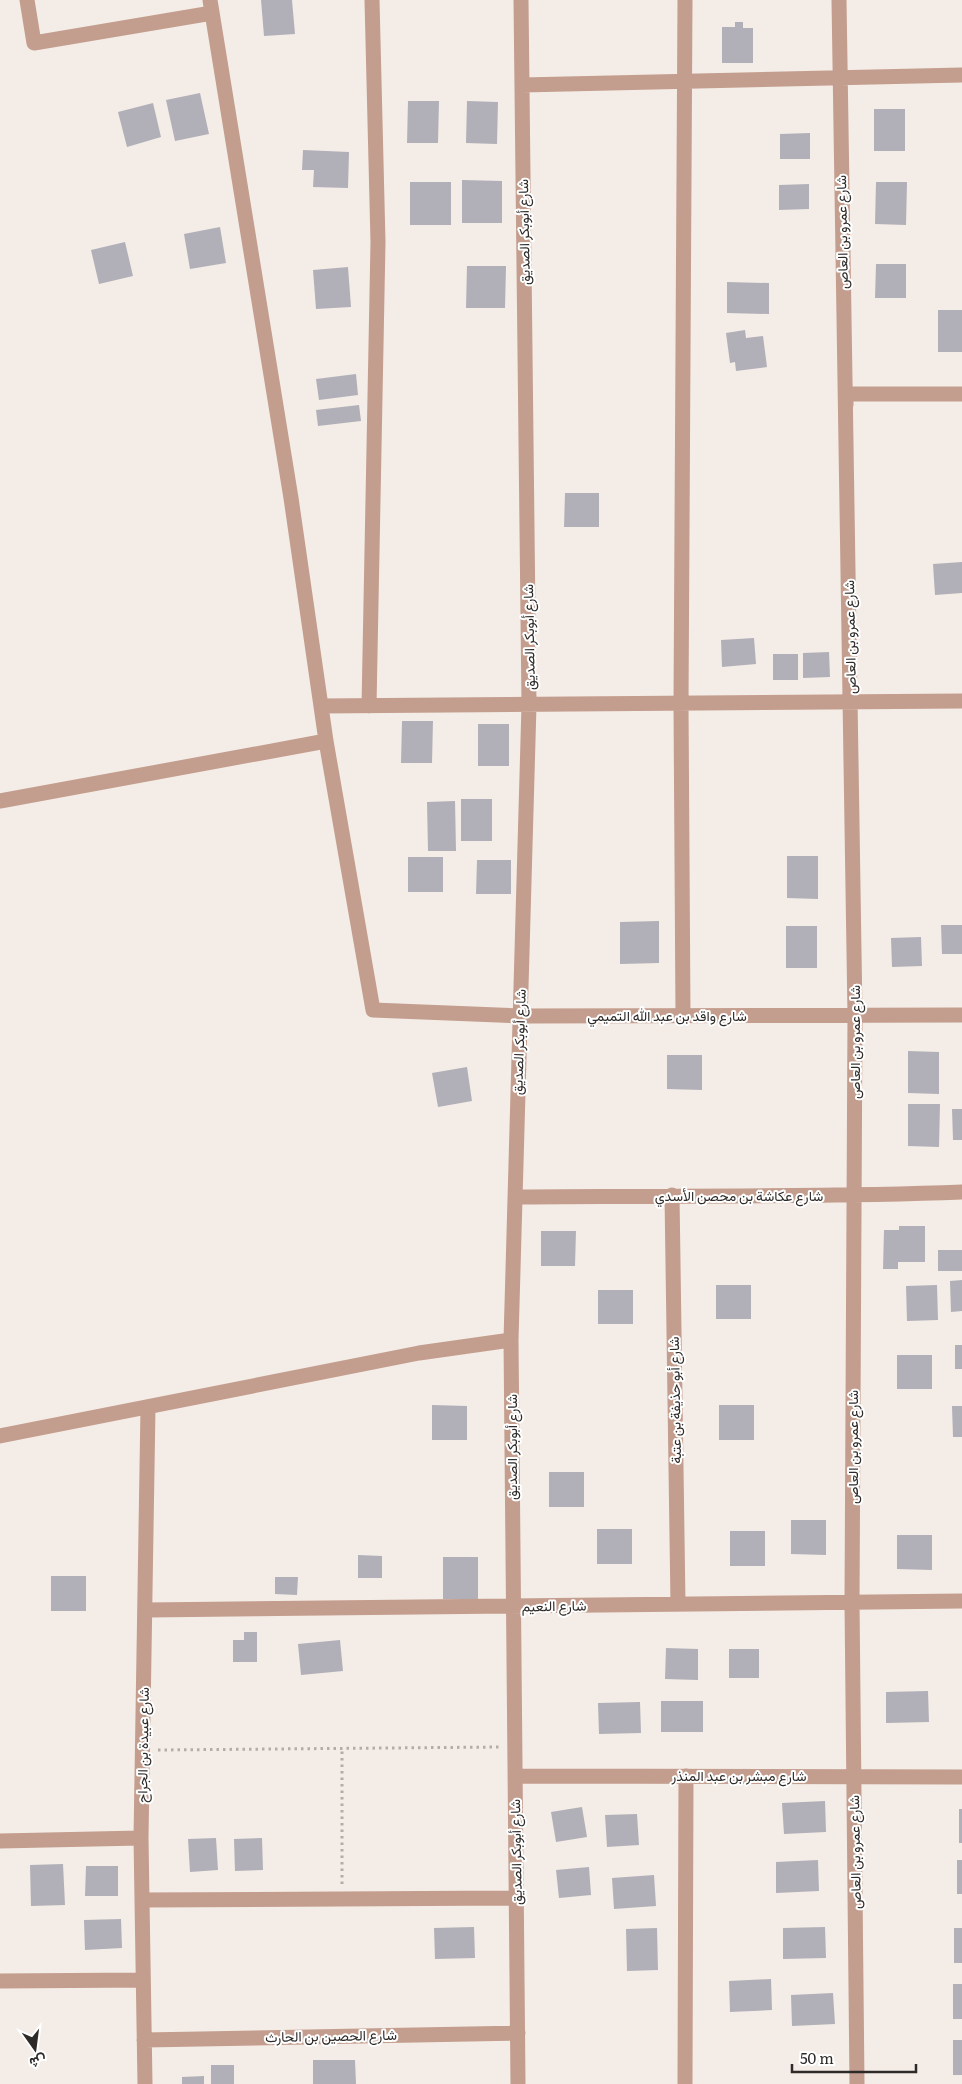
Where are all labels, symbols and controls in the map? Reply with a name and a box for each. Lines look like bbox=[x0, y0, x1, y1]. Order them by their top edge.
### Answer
street label: شارع عمرو بن العاص bbox=[830, 175, 854, 289]
street label: شارع أبوبكر الصديق bbox=[512, 179, 536, 285]
street label: شارع عمرو بن العاص bbox=[838, 580, 862, 694]
street label: شارع أبوبكر الصديق bbox=[517, 584, 541, 690]
street label: شارع عمرو بن العاص bbox=[844, 985, 866, 1099]
street label: شارع أبوبكر الصديق bbox=[506, 989, 532, 1095]
street label: شارع واقد بن عبد الله التميمي bbox=[587, 1005, 747, 1028]
street label: شارع عكاشة بن محصن الأسدي bbox=[655, 1185, 823, 1208]
street label: شارع أبو حذيفة بن عتبة bbox=[663, 1336, 687, 1464]
street label: شارع عمرو بن العاص bbox=[842, 1390, 864, 1504]
street label: شارع أبوبكر الصديق bbox=[501, 1394, 523, 1500]
street label: شارع النعيم bbox=[521, 1594, 587, 1618]
street label: شارع عبيدة بن الجراح bbox=[131, 1687, 155, 1803]
street label: شارع مبشر بن عبد المنذر bbox=[671, 1765, 807, 1787]
street label: شارع عمرو بن العاص bbox=[843, 1795, 867, 1909]
street label: شارع أبوبكر الصديق bbox=[504, 1799, 528, 1905]
north arrow bbox=[10, 2024, 60, 2074]
street label: شارع الحصين بن الحارث bbox=[265, 2024, 397, 2048]
scale bar bbox=[792, 2042, 916, 2074]
text: 50 m bbox=[800, 2046, 834, 2069]
text: ش bbox=[28, 2051, 49, 2074]

